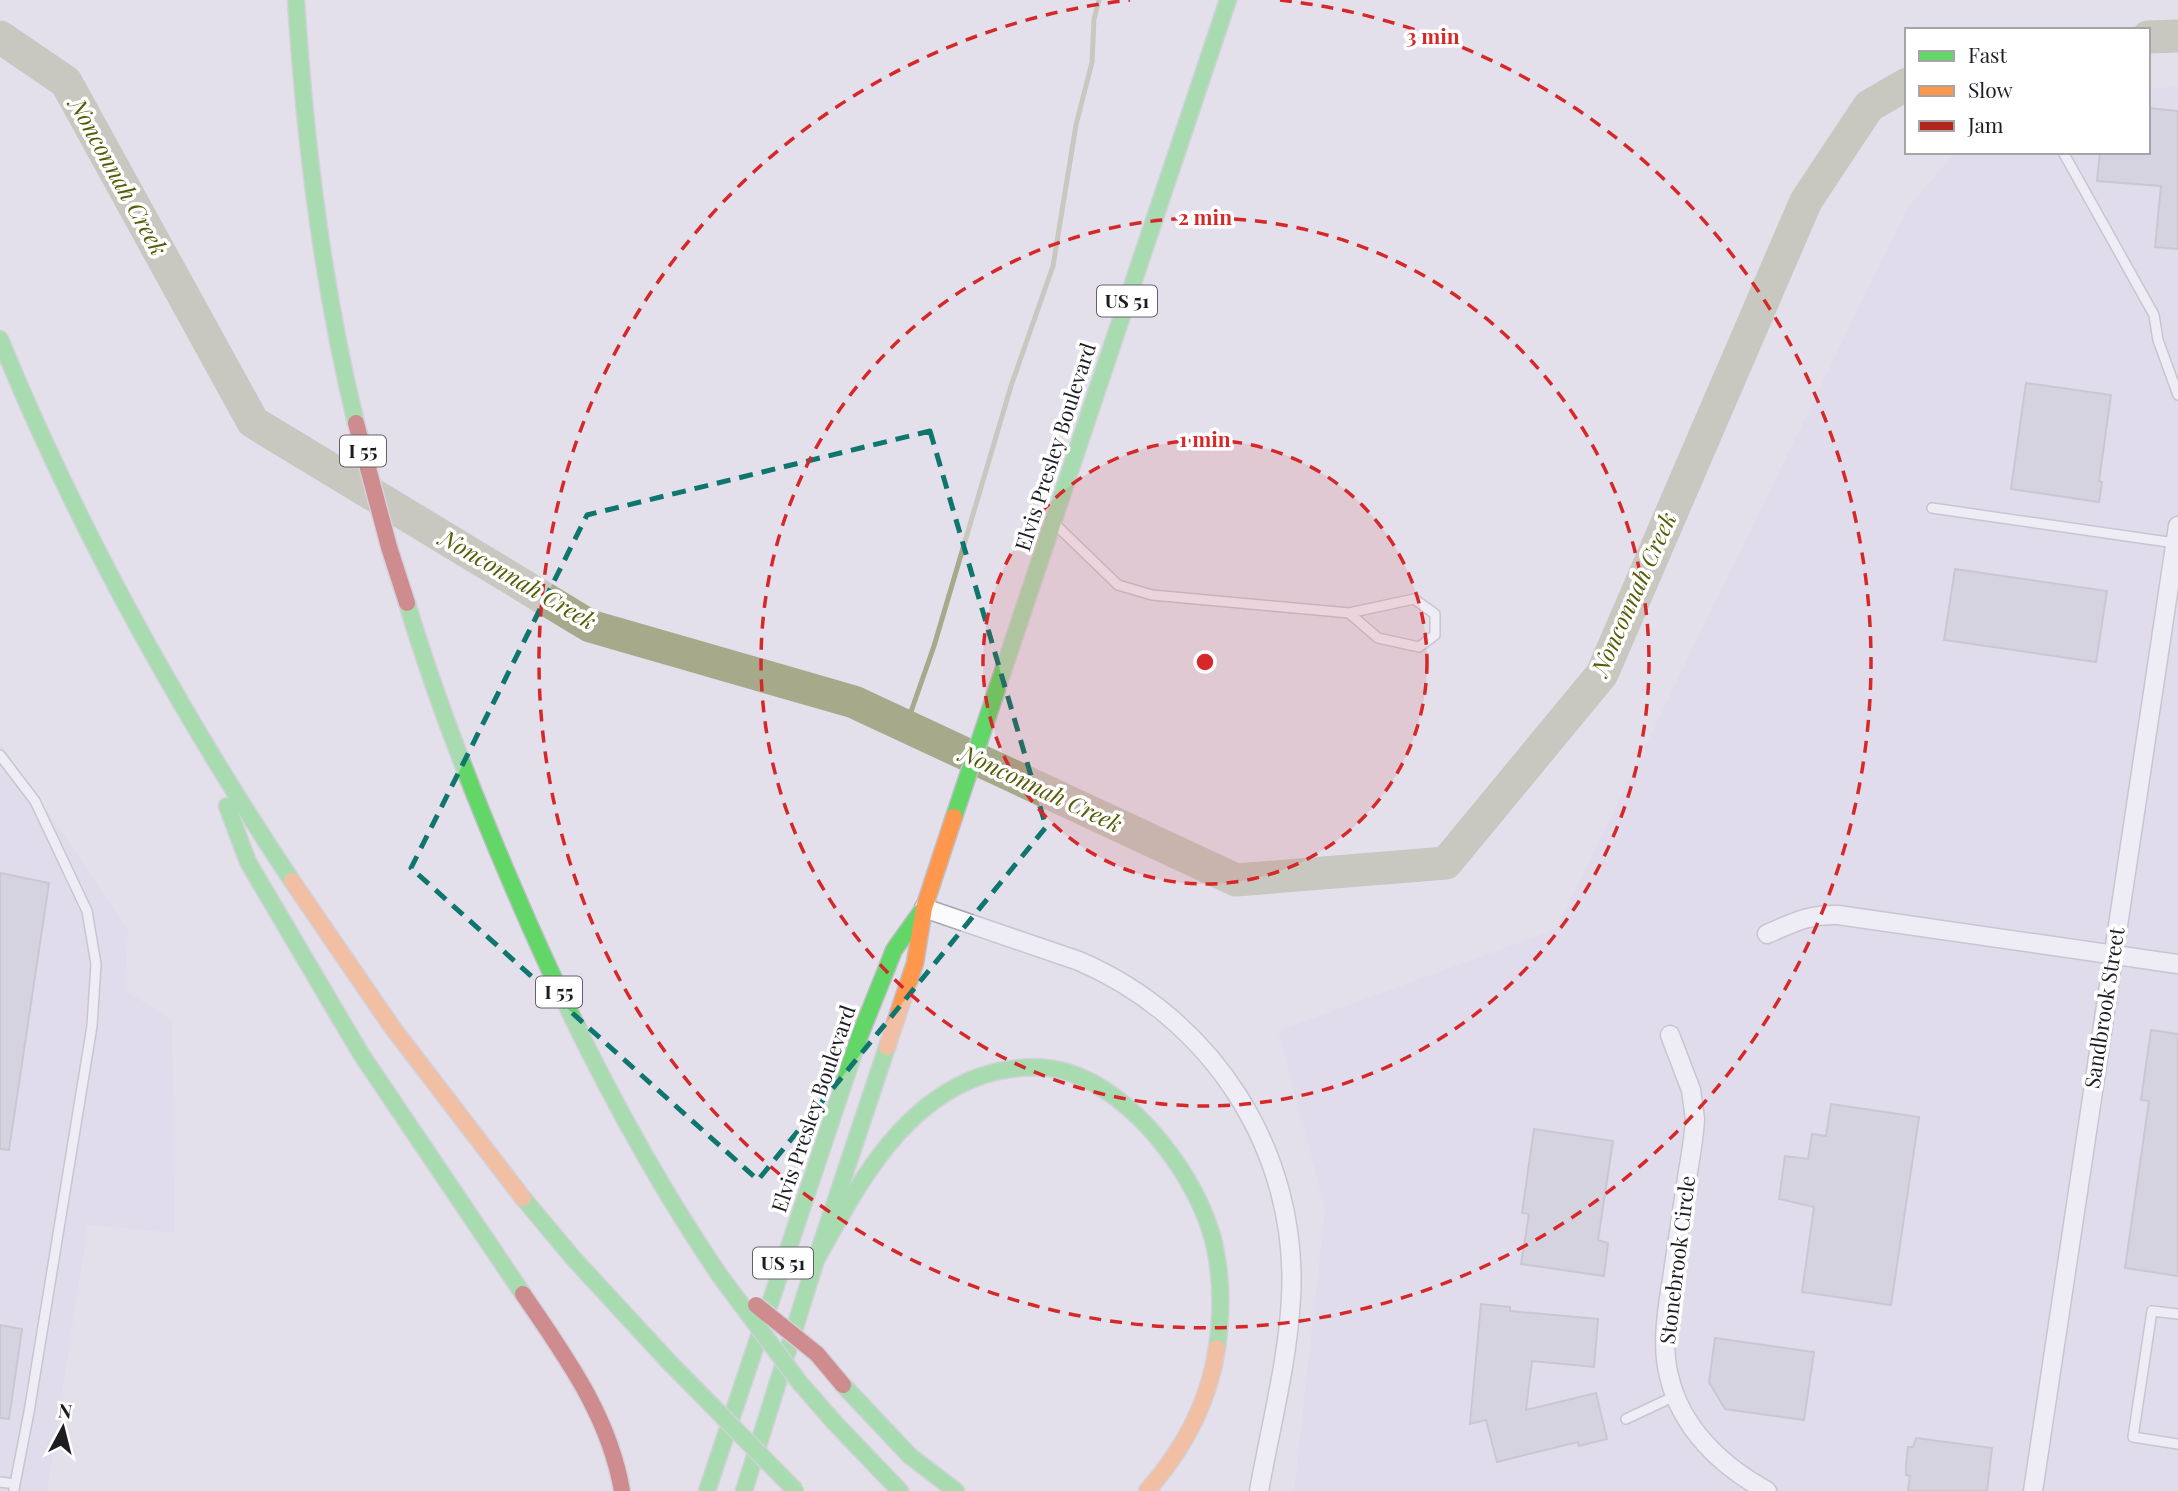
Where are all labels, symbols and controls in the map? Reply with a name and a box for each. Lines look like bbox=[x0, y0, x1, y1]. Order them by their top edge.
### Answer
text: 3 min bbox=[1406, 21, 1460, 49]
legend bbox=[1905, 28, 2150, 154]
text: Fast bbox=[1968, 40, 2007, 68]
text: Slow bbox=[1968, 75, 2013, 103]
water label: Nonconnah Creek bbox=[62, 90, 175, 261]
text: Jam bbox=[1967, 110, 2004, 138]
text: 2 min bbox=[1178, 202, 1232, 230]
road number: US 51 bbox=[1097, 286, 1157, 316]
street label: Elvis Presley Boulevard bbox=[1007, 339, 1101, 554]
text: 1 min bbox=[1179, 424, 1231, 452]
road number: I 55 bbox=[340, 436, 386, 466]
water label: Nonconnah Creek bbox=[1582, 507, 1682, 682]
water label: Nonconnah Creek bbox=[433, 520, 603, 636]
centre of rings bbox=[1193, 650, 1217, 674]
water label: Nonconnah Creek bbox=[954, 736, 1128, 839]
street label: Sandbrook Street bbox=[2076, 924, 2130, 1090]
road number: I 55 bbox=[536, 976, 582, 1008]
street label: Elvis Presley Boulevard bbox=[763, 1001, 861, 1216]
street label: Stonebrook Circle bbox=[1652, 1174, 1700, 1346]
road number: US 51 bbox=[753, 1247, 813, 1278]
north arrow bbox=[28, 1393, 98, 1463]
text: N bbox=[57, 1396, 74, 1424]

